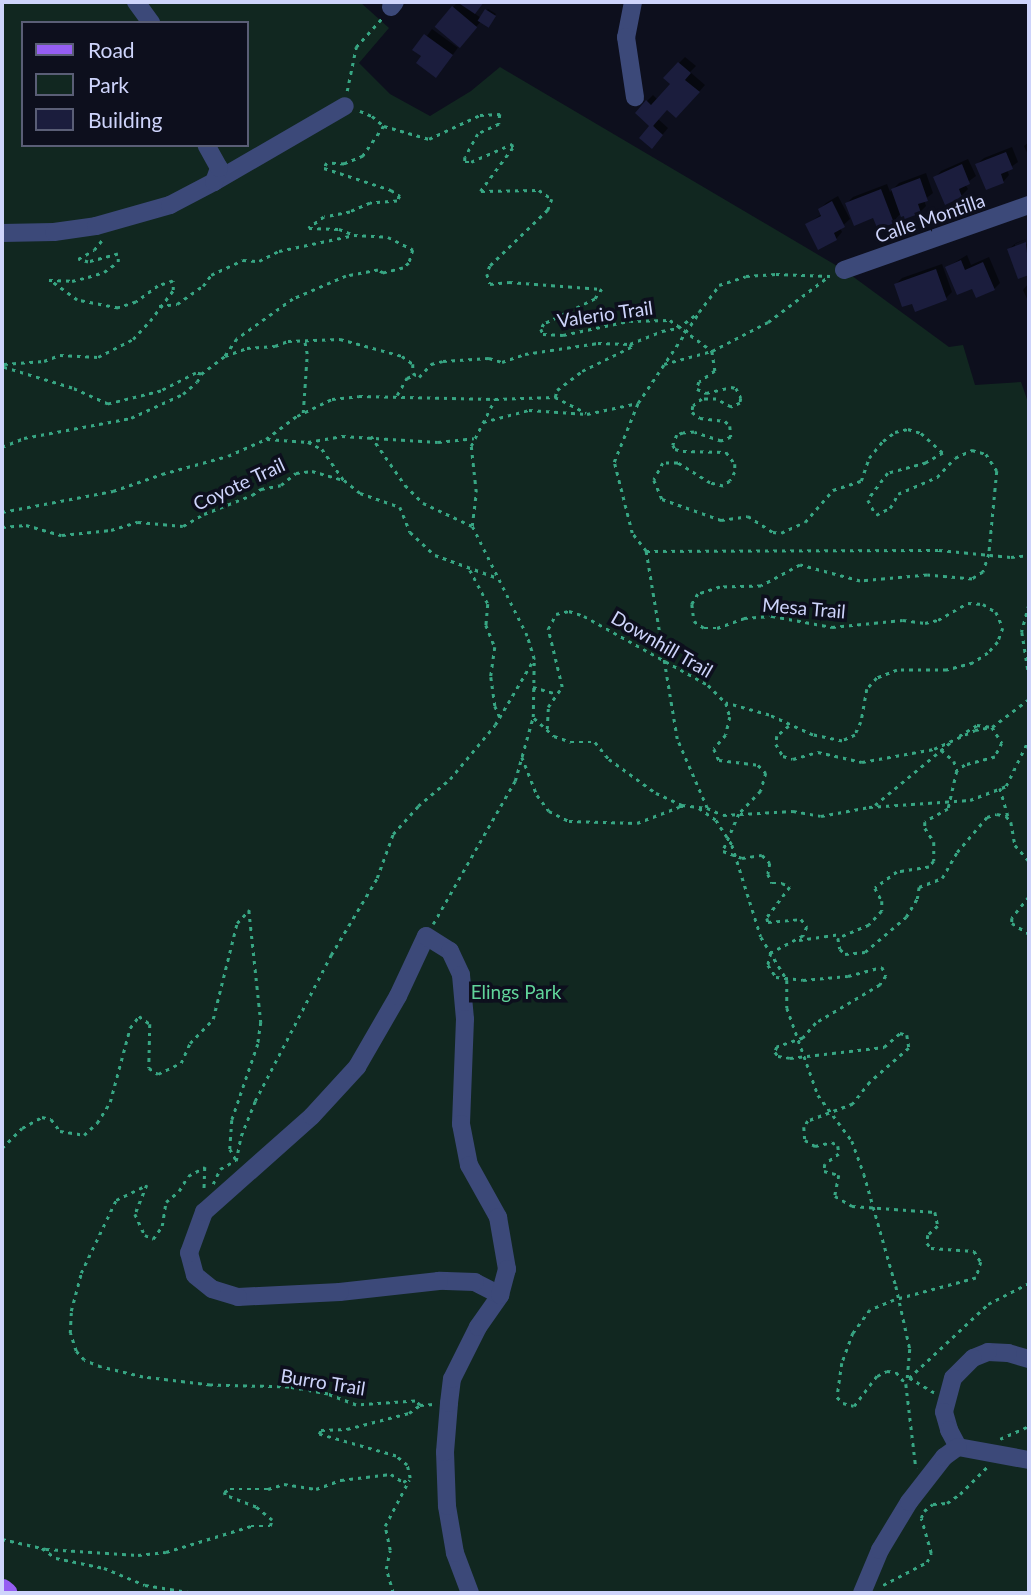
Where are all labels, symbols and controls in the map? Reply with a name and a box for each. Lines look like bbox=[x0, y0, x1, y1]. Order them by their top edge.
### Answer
legend bbox=[21, 21, 248, 147]
text: Road bbox=[88, 37, 135, 62]
text: Park bbox=[88, 72, 129, 97]
text: Building bbox=[88, 107, 163, 132]
street label: Calle Montilla bbox=[872, 189, 988, 247]
street label: Valerio Trail bbox=[555, 296, 655, 332]
street label: Coyote Trail bbox=[189, 453, 289, 515]
street label: Mesa Trail bbox=[761, 593, 847, 623]
street label: Downhill Trail bbox=[607, 606, 717, 682]
park label: Elings Park bbox=[471, 981, 561, 1003]
street label: Burro Trail bbox=[279, 1364, 367, 1400]

